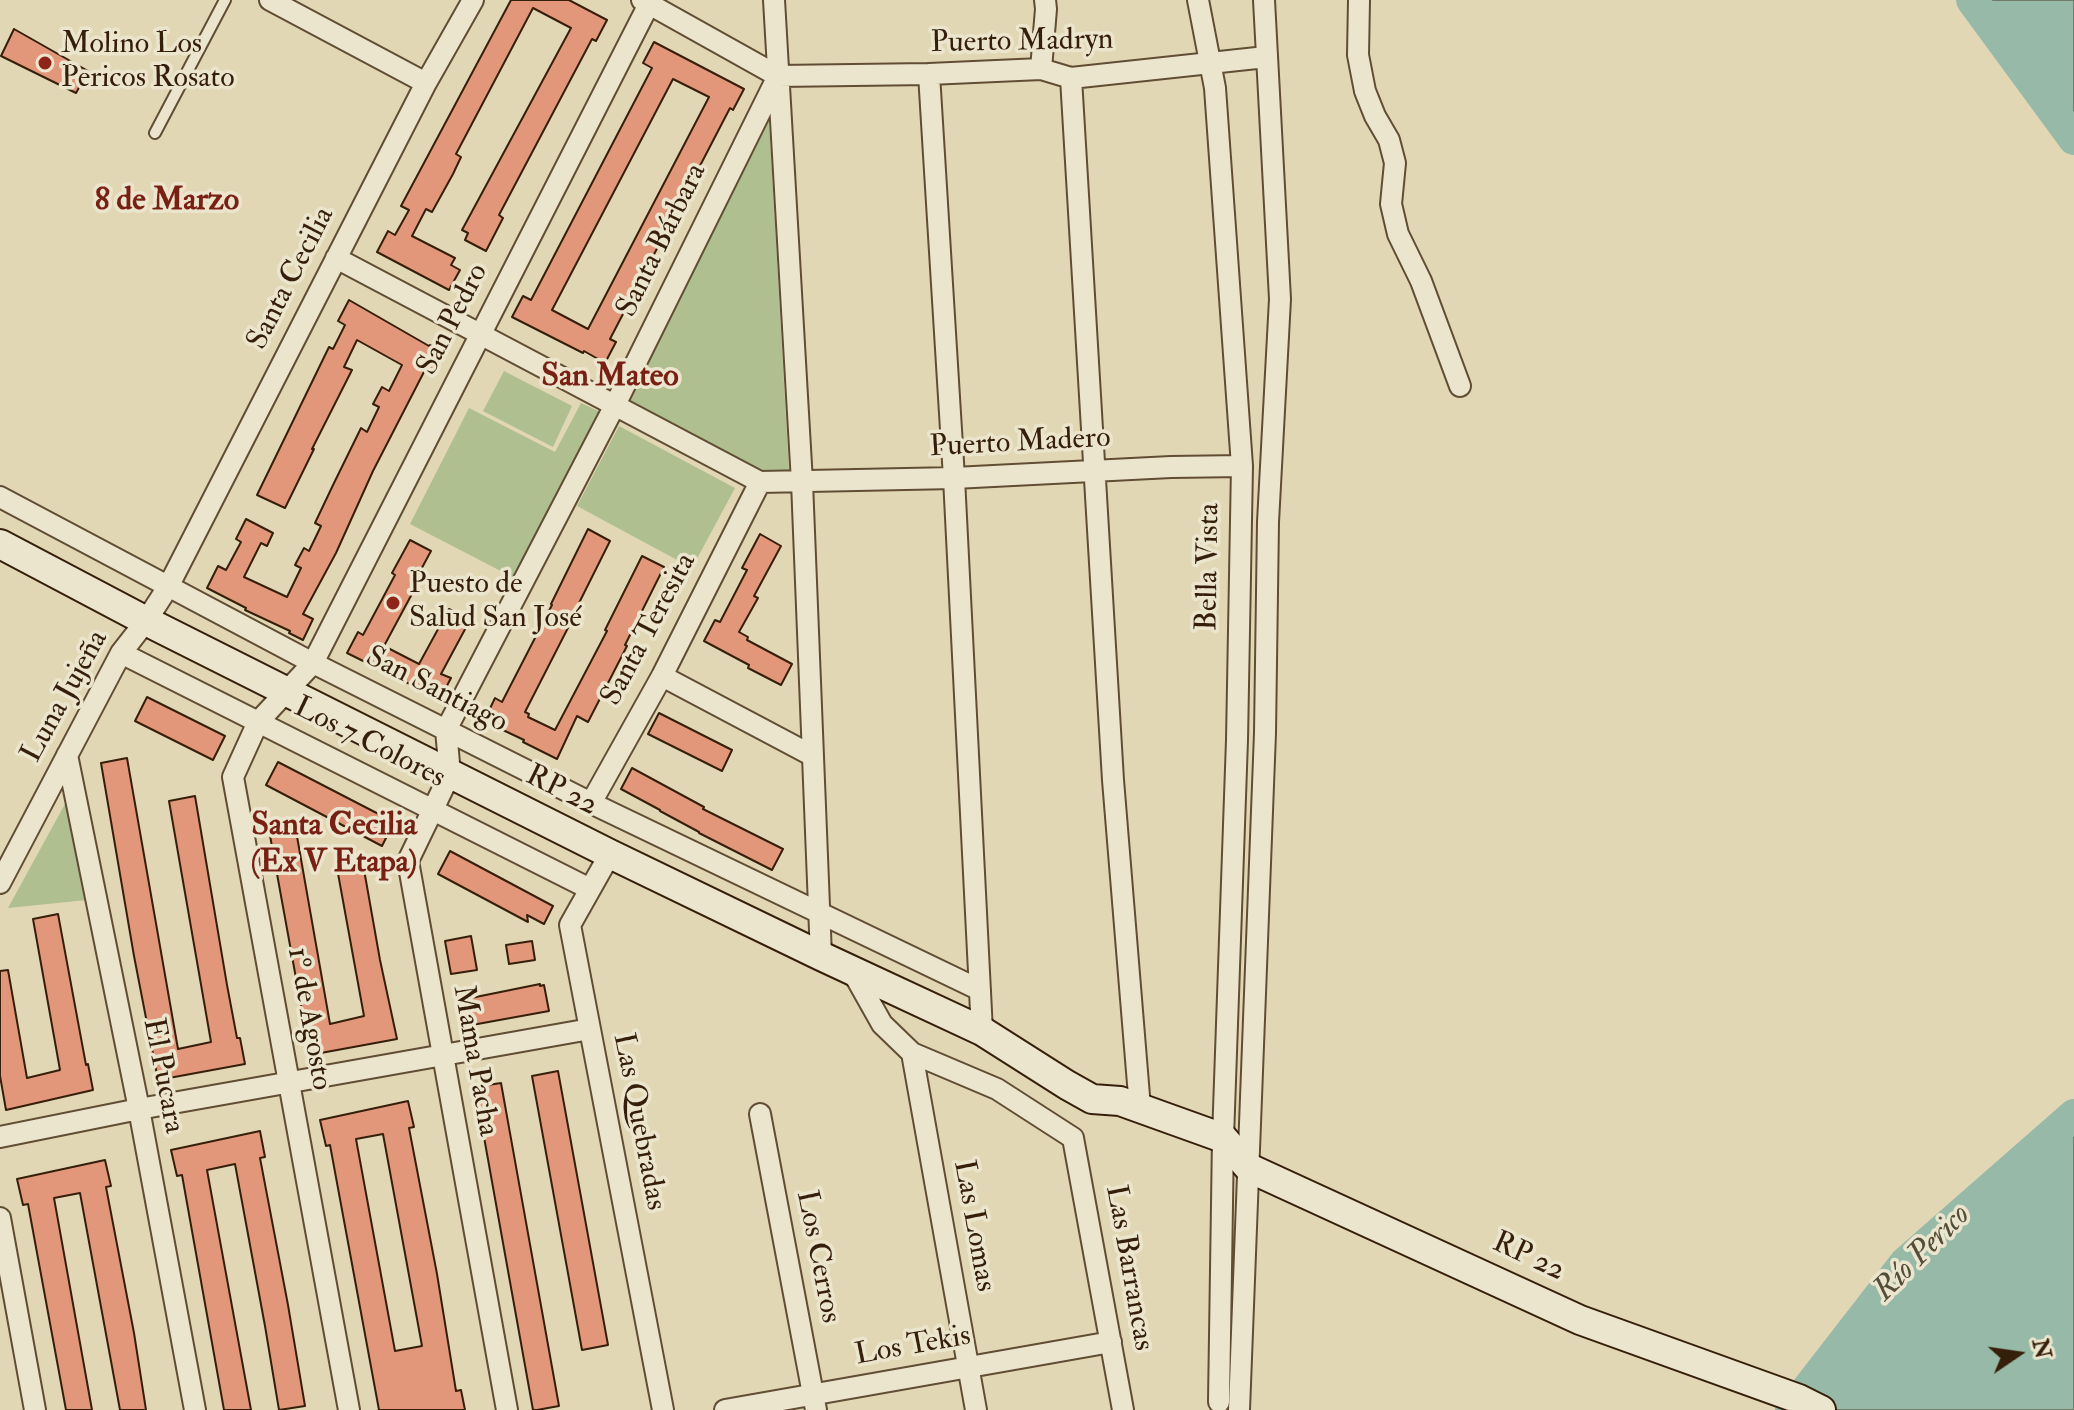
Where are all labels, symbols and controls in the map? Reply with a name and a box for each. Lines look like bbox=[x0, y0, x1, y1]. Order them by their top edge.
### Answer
street label: Puerto Madryn bbox=[930, 23, 1114, 63]
place label: Molino Los Pericos Rosato bbox=[61, 28, 235, 98]
marker: Molino Los Pericos Rosato bbox=[36, 54, 54, 72]
street label: Santa Bárbara bbox=[610, 158, 716, 324]
district label: 8 de Marzo bbox=[95, 183, 239, 221]
street label: Santa Cecilia bbox=[241, 202, 343, 356]
street label: San Pedro bbox=[411, 258, 497, 382]
district label: San Mateo bbox=[541, 359, 679, 397]
street label: Puerto Madero bbox=[929, 421, 1111, 467]
street label: Bella Vista bbox=[1191, 503, 1229, 631]
street label: Santa Teresita bbox=[595, 548, 705, 712]
place label: Puesto de Salud San José bbox=[409, 568, 582, 638]
marker: Puesto de Salud San José bbox=[384, 594, 402, 612]
street label: Luna Jujeña bbox=[15, 625, 117, 769]
street label: San Santiago bbox=[359, 640, 513, 742]
street label: Los 7 Colores bbox=[287, 690, 451, 798]
street label: RP 22 bbox=[519, 759, 603, 825]
district label: Santa Cecilia (Ex V Etapa) bbox=[251, 808, 417, 883]
street label: 1º de Agosto bbox=[278, 945, 338, 1093]
street label: Mama Pacha bbox=[443, 983, 505, 1139]
street label: El Pucara bbox=[133, 1015, 191, 1137]
street label: Las Quebradas bbox=[603, 1030, 673, 1214]
street label: Las Lomas bbox=[944, 1157, 1002, 1295]
street label: Las Barrancas bbox=[1096, 1182, 1160, 1354]
street label: Los Cerros bbox=[787, 1188, 847, 1326]
water label: Río Perico bbox=[1866, 1197, 1980, 1311]
street label: RP 22 bbox=[1486, 1226, 1570, 1290]
north arrow bbox=[1978, 1314, 2058, 1394]
street label: Los Tekis bbox=[852, 1319, 974, 1375]
text: N bbox=[2026, 1336, 2057, 1361]

